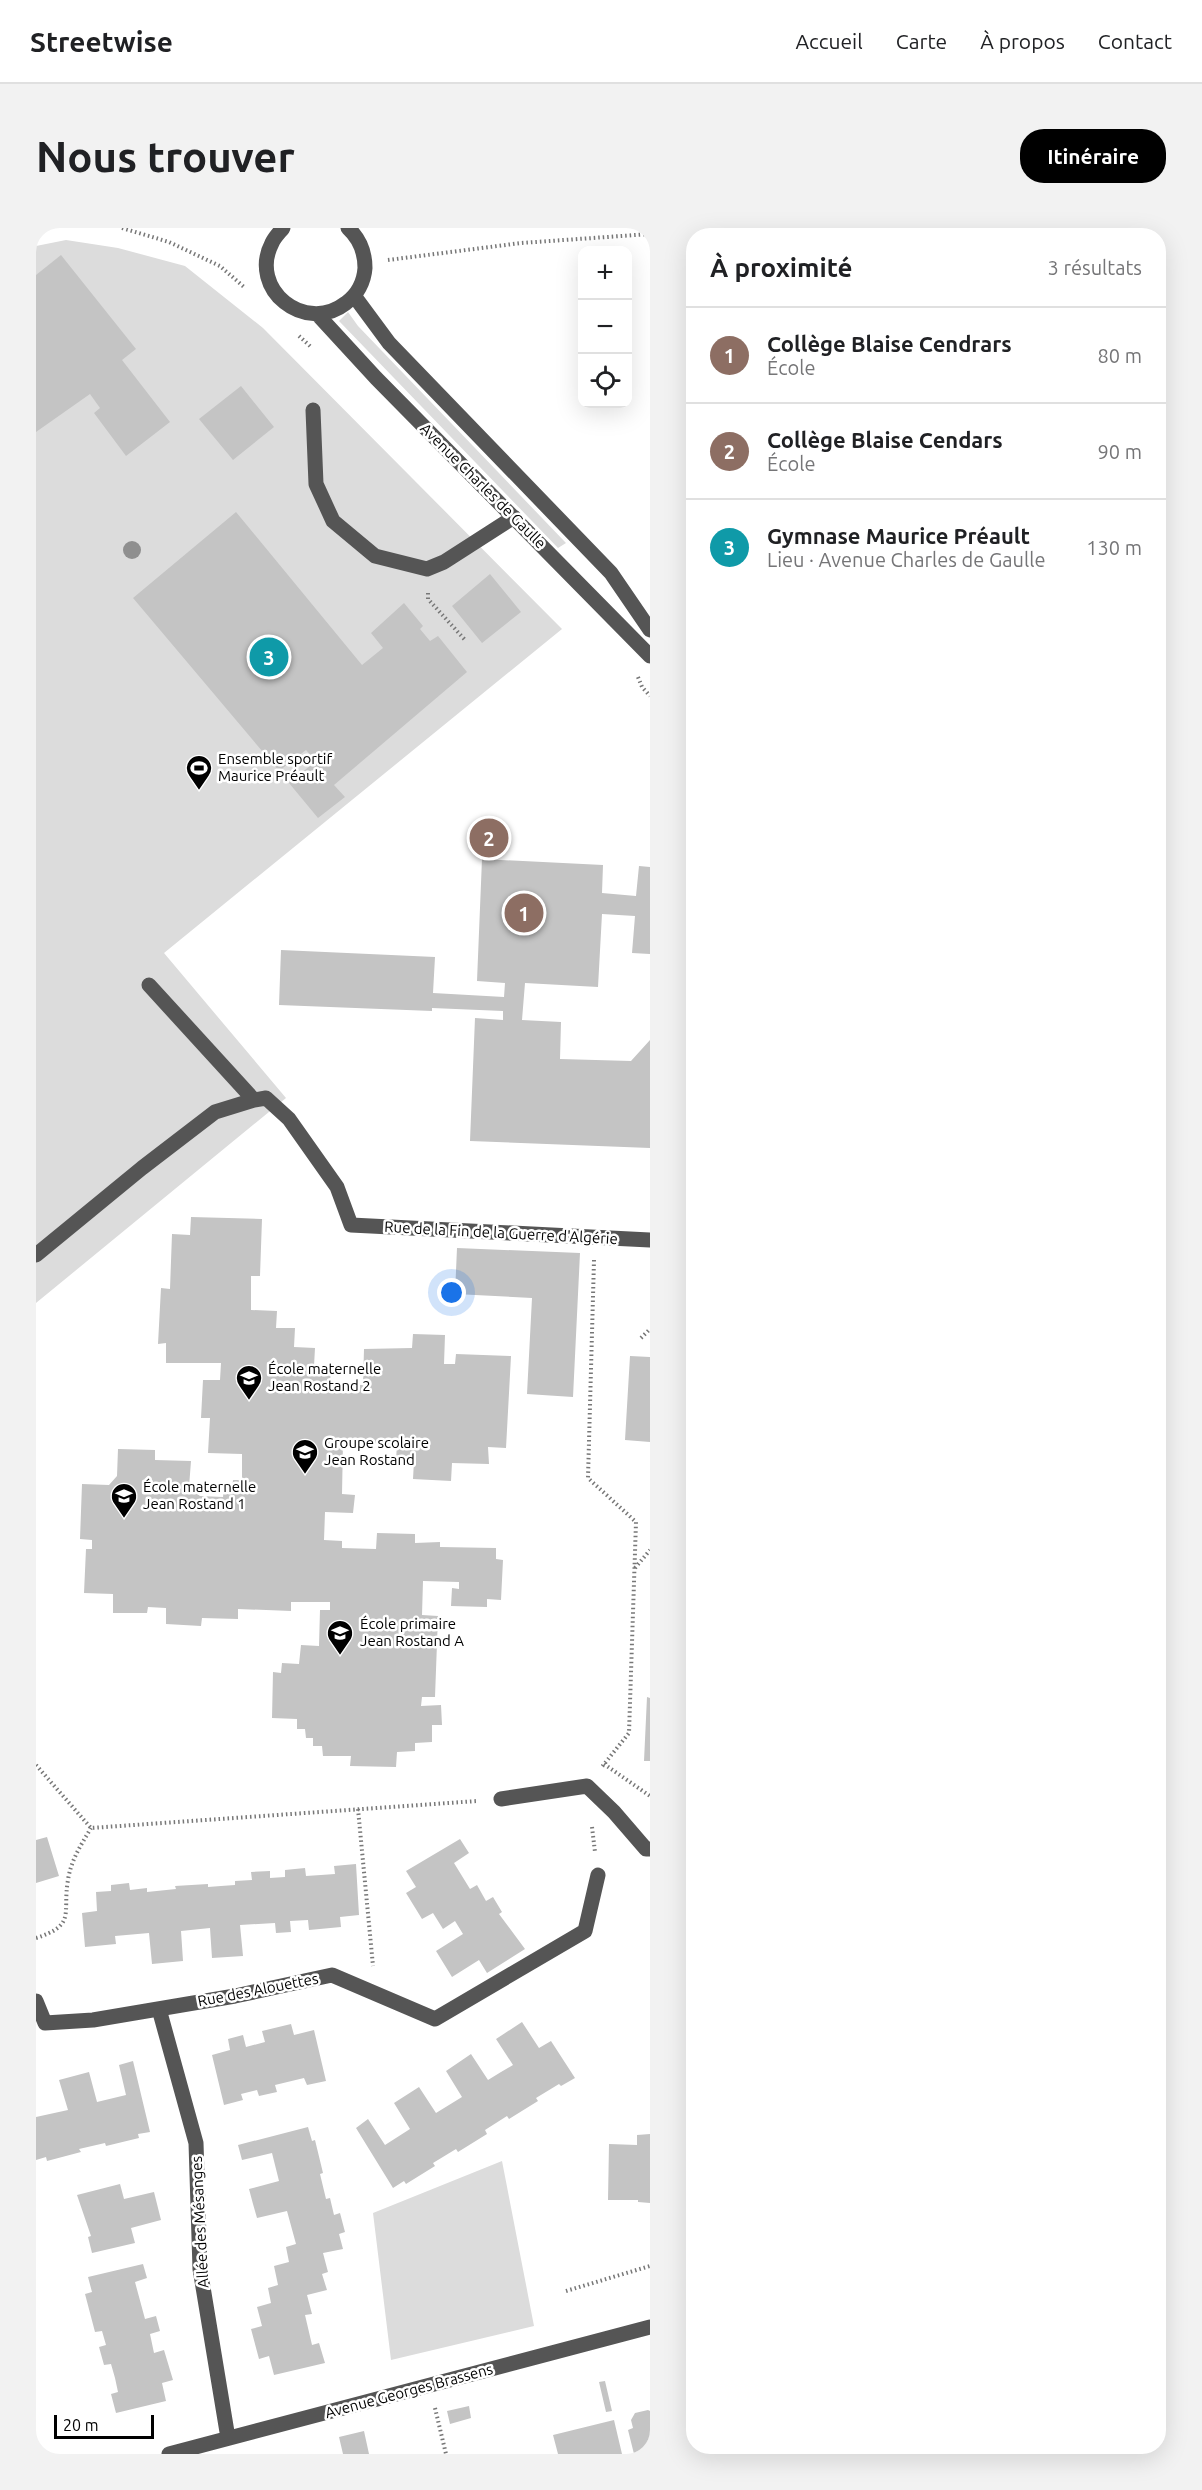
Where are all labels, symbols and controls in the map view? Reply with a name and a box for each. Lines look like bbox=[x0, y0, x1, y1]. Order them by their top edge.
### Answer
text: Streetwise bbox=[30, 26, 173, 57]
text: Accueil bbox=[795, 29, 863, 53]
text: Carte bbox=[896, 29, 947, 53]
text: À propos bbox=[980, 29, 1065, 53]
text: Contact bbox=[1098, 29, 1172, 53]
button: Itinéraire bbox=[1020, 129, 1166, 183]
text: Nous trouver bbox=[36, 133, 295, 180]
map controls bbox=[578, 246, 632, 408]
button: + bbox=[578, 246, 632, 300]
text: À proximité bbox=[710, 253, 852, 282]
text: 3 résultats bbox=[1048, 256, 1142, 279]
button: − bbox=[578, 300, 632, 354]
text: Collège Blaise Cendrars bbox=[767, 331, 1012, 356]
text: 1 bbox=[724, 344, 735, 367]
text: 80 m bbox=[1098, 344, 1142, 367]
button: locate bbox=[578, 354, 632, 408]
text: École bbox=[767, 356, 815, 379]
street label: Avenue Charles de Gaulle bbox=[417, 419, 550, 552]
text: Collège Blaise Cendars bbox=[767, 427, 1003, 452]
text: 2 bbox=[724, 440, 735, 463]
text: 90 m bbox=[1098, 440, 1142, 463]
text: École bbox=[767, 452, 815, 475]
text: Gymnase Maurice Préault bbox=[767, 523, 1030, 548]
text: 3 bbox=[724, 536, 735, 559]
text: 130 m bbox=[1086, 536, 1142, 559]
text: Lieu · Avenue Charles de Gaulle bbox=[767, 548, 1045, 571]
pin: 3 bbox=[250, 634, 288, 680]
place label: Ensemble sportif Maurice Préault bbox=[218, 750, 332, 784]
sports icon: Ensemble sportif Maurice Préault bbox=[184, 753, 214, 791]
pin: 2 bbox=[470, 816, 508, 860]
pin: 1 bbox=[504, 890, 544, 936]
street label: Rue de la Fin de la Guerre d'Algérie bbox=[384, 1218, 618, 1247]
your location bbox=[437, 1278, 466, 1307]
place label: École maternelle Jean Rostand 2 bbox=[268, 1360, 381, 1394]
school or university icon: École maternelle Jean Rostand 2 bbox=[234, 1363, 264, 1401]
place label: Groupe scolaire Jean Rostand bbox=[324, 1434, 429, 1468]
school or university icon: Groupe scolaire Jean Rostand bbox=[290, 1437, 320, 1475]
place label: École maternelle Jean Rostand 1 bbox=[143, 1478, 256, 1512]
school or university icon: École maternelle Jean Rostand 1 bbox=[109, 1481, 139, 1519]
place label: École primaire Jean Rostand A bbox=[360, 1615, 464, 1649]
school or university icon: École primaire Jean Rostand A bbox=[325, 1618, 355, 1656]
street label: Rue des Alouettes bbox=[196, 1969, 320, 2010]
street label: Allée des Mésanges bbox=[188, 2156, 211, 2288]
street label: Avenue Georges Brassens bbox=[323, 2360, 495, 2421]
scale bar bbox=[54, 2412, 154, 2440]
text: 20 m bbox=[63, 2416, 99, 2434]

